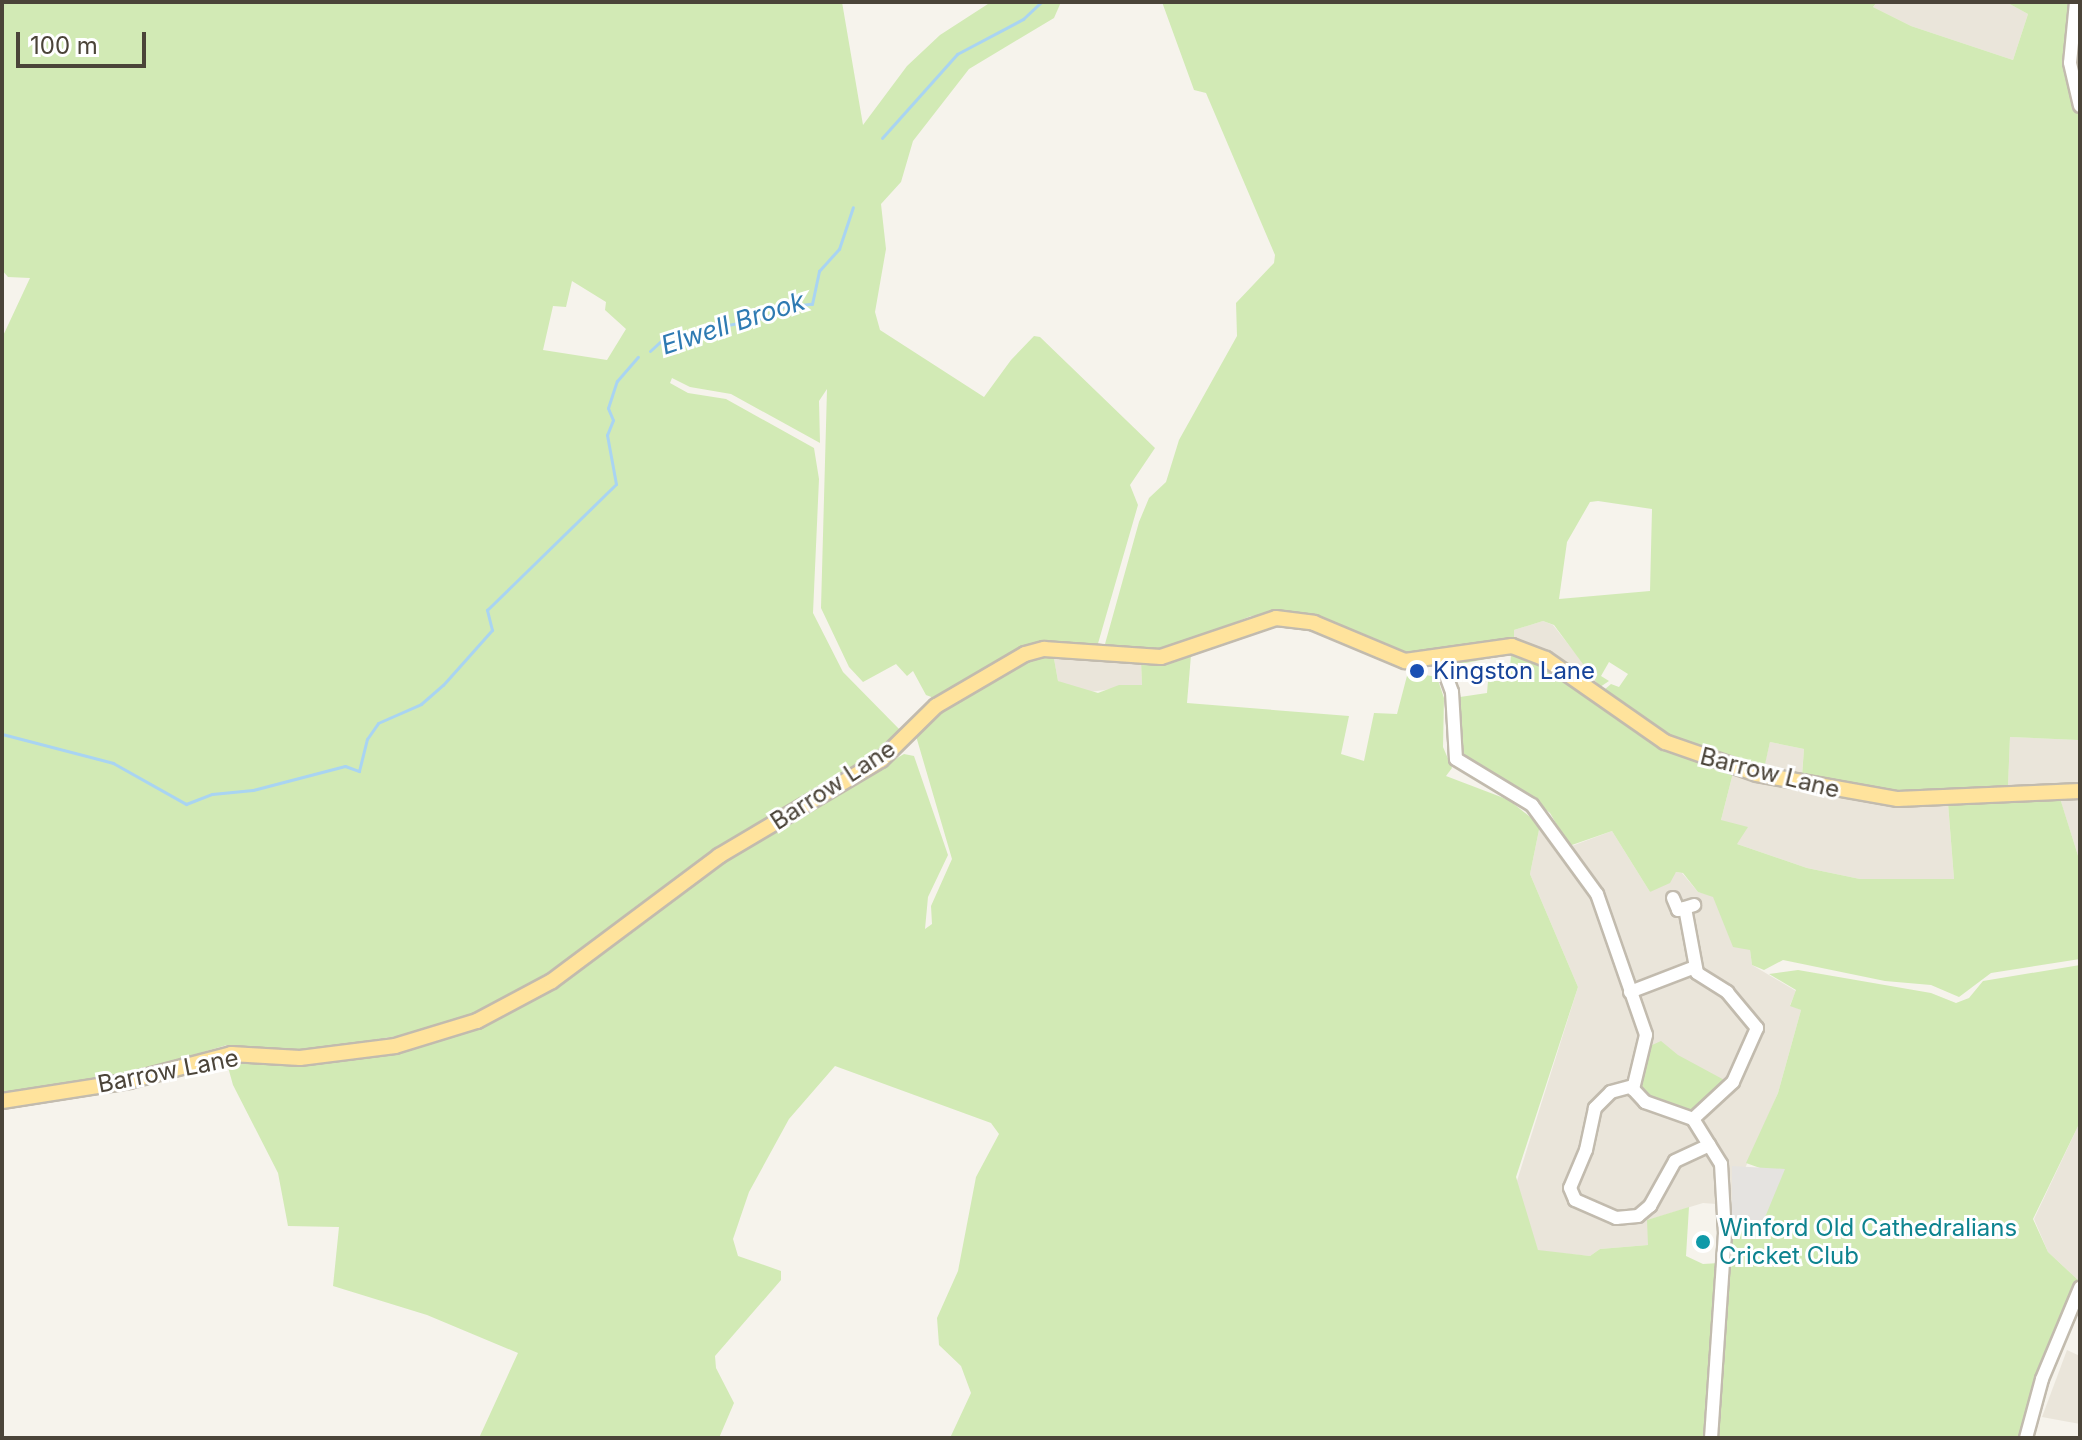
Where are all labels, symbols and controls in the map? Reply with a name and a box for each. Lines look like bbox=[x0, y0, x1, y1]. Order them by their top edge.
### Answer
scale bar bbox=[20, 16, 150, 66]
text: 100 m bbox=[30, 31, 98, 60]
water label: Elwell Brook bbox=[657, 285, 809, 361]
place label: Kingston Lane bbox=[1433, 657, 1595, 685]
marker: Kingston Lane bbox=[1408, 662, 1426, 680]
street label: Barrow Lane bbox=[765, 734, 901, 836]
street label: Barrow Lane bbox=[1697, 742, 1843, 804]
street label: Barrow Lane bbox=[95, 1043, 241, 1099]
place label: Winford Old Cathedralians Cricket Club bbox=[1719, 1214, 2017, 1270]
marker: Winford Old Cathedralians Cricket Club bbox=[1694, 1233, 1712, 1251]

